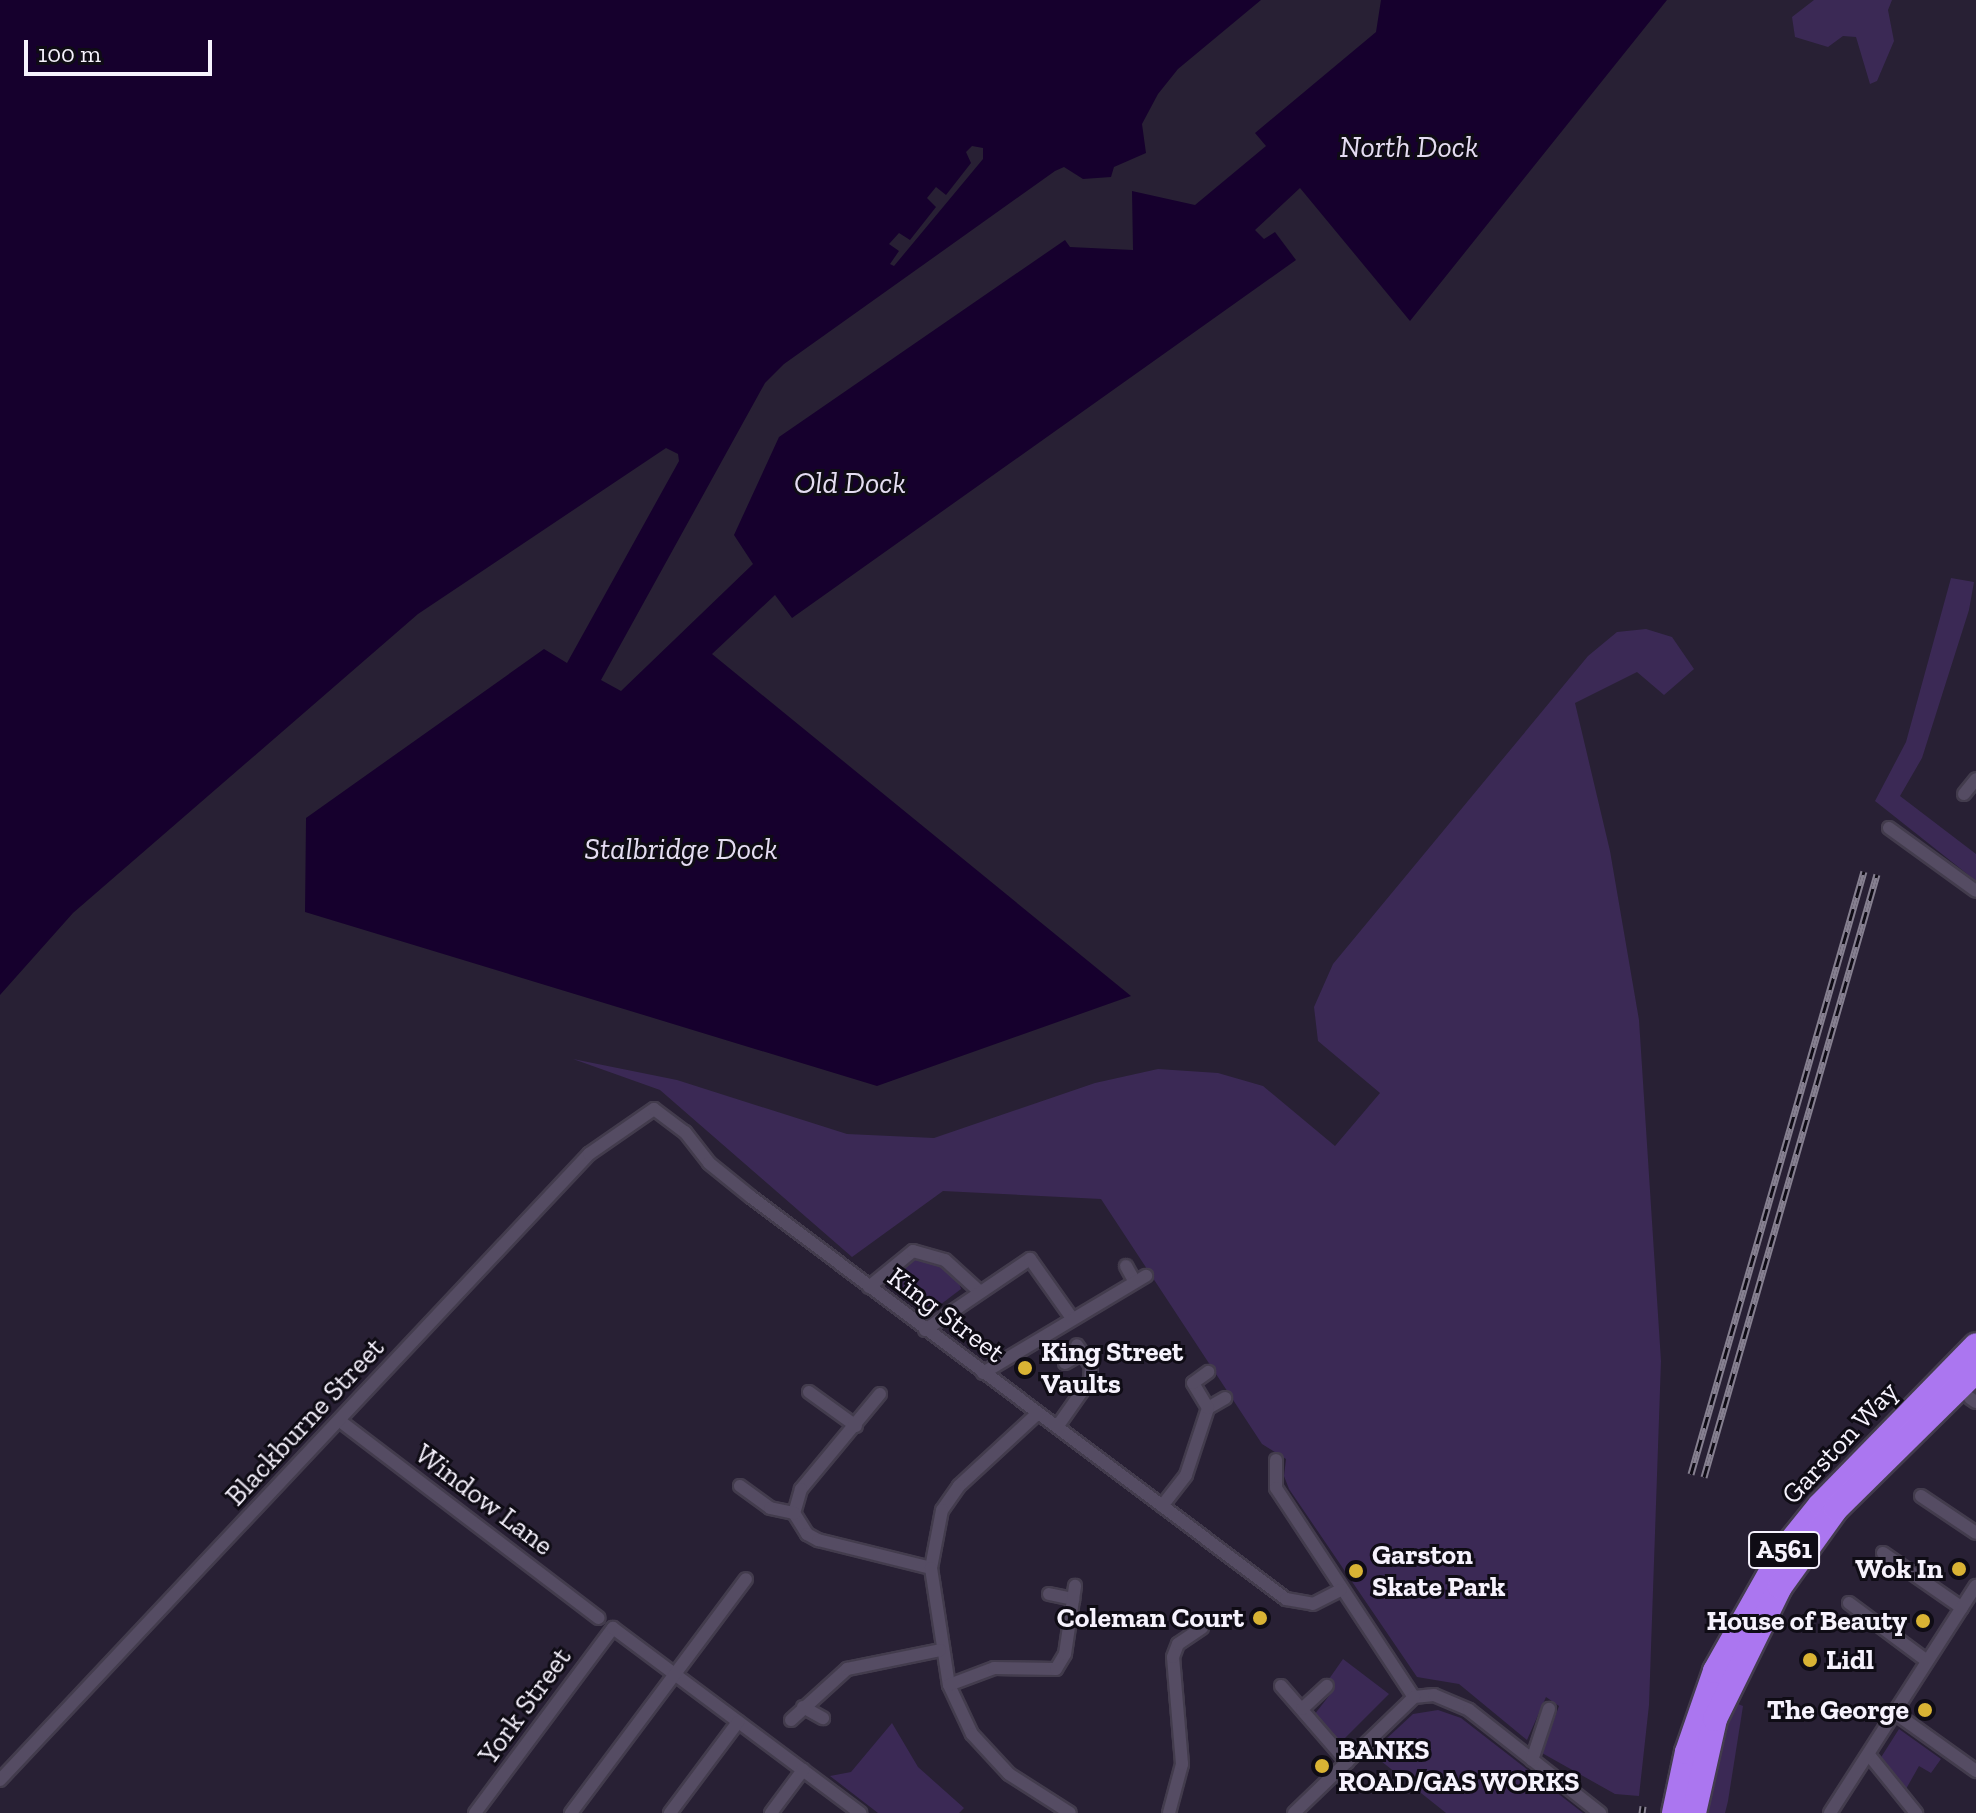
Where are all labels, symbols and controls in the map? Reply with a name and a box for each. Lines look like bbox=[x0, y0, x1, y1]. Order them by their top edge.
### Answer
scale bar bbox=[28, 24, 216, 74]
text: 100 m bbox=[38, 39, 101, 68]
water label: North Dock bbox=[1339, 129, 1479, 165]
water label: Old Dock bbox=[794, 465, 906, 501]
water label: Stalbridge Dock bbox=[584, 831, 778, 867]
street label: King Street bbox=[881, 1260, 1011, 1370]
street label: Blackburne Street bbox=[219, 1331, 391, 1513]
place label: King Street Vaults bbox=[1041, 1335, 1183, 1401]
marker: King Street Vaults bbox=[1016, 1359, 1034, 1377]
street label: Garston Way bbox=[1774, 1374, 1906, 1512]
street label: Window Lane bbox=[408, 1437, 560, 1563]
road number: A561 bbox=[1748, 1528, 1820, 1572]
place label: Garston Skate Park bbox=[1372, 1538, 1506, 1604]
place label: Wok In bbox=[1855, 1552, 1943, 1586]
marker: Wok In bbox=[1950, 1560, 1968, 1578]
marker: Garston Skate Park bbox=[1347, 1562, 1365, 1580]
place label: Coleman Court bbox=[1057, 1601, 1244, 1635]
place label: House of Beauty bbox=[1707, 1604, 1907, 1638]
marker: Coleman Court bbox=[1251, 1609, 1269, 1627]
marker: House of Beauty bbox=[1914, 1612, 1932, 1630]
street label: York Street bbox=[472, 1641, 578, 1771]
place label: Lidl bbox=[1826, 1643, 1874, 1677]
marker: Lidl bbox=[1801, 1651, 1819, 1669]
place label: The George bbox=[1767, 1693, 1909, 1727]
marker: The George bbox=[1916, 1701, 1934, 1719]
place label: BANKS ROAD/GAS WORKS bbox=[1338, 1733, 1581, 1799]
marker: BANKS ROAD/GAS WORKS bbox=[1313, 1757, 1331, 1775]

